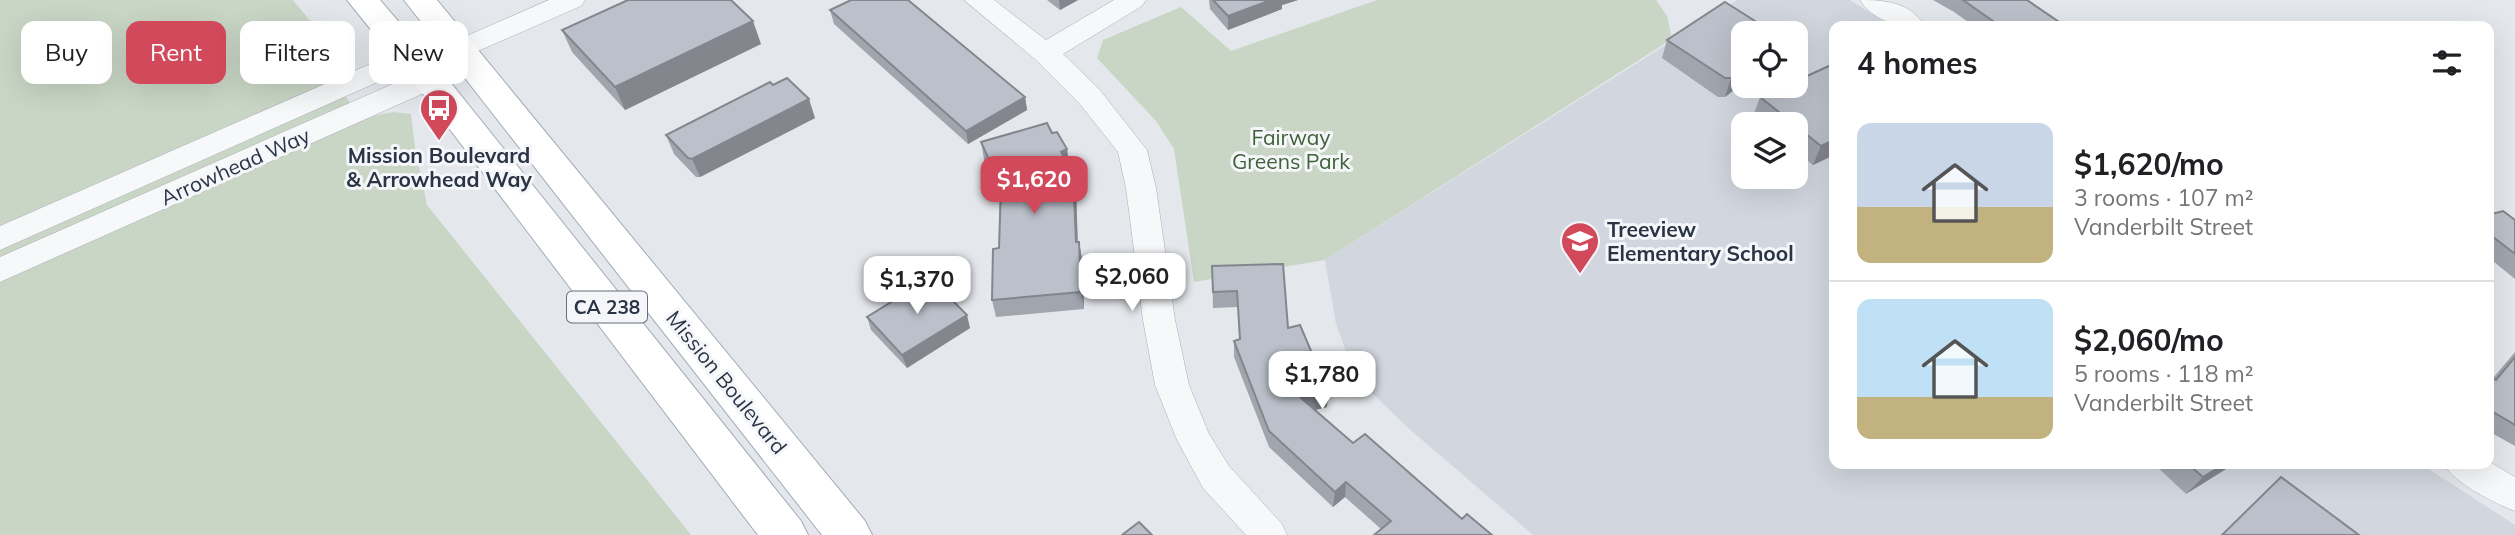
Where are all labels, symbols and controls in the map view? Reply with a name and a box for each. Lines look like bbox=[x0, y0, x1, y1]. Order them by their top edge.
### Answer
chip: Buy bbox=[21, 21, 112, 84]
chip: Rent bbox=[126, 21, 226, 84]
chip: Filters bbox=[240, 21, 355, 84]
chip: New bbox=[369, 21, 468, 84]
map controls bbox=[1731, 21, 1808, 189]
button: locate bbox=[1731, 21, 1808, 98]
text: 4 homes bbox=[1857, 44, 1978, 82]
icon: filters bbox=[2428, 44, 2466, 82]
bus stop icon: Mission Boulevard & Arrowhead Way bbox=[418, 87, 460, 142]
button: layers bbox=[1731, 112, 1808, 189]
street label: Arrowhead Way bbox=[156, 121, 314, 211]
park label: Fairway Greens Park bbox=[1232, 124, 1350, 174]
place label: Mission Boulevard & Arrowhead Way bbox=[346, 142, 532, 192]
text: $1,620/mo bbox=[2074, 145, 2224, 183]
icon: home bbox=[1913, 151, 1997, 235]
pin: $1,620 bbox=[977, 156, 1091, 216]
text: $1,620 bbox=[997, 164, 1071, 193]
text: 3 rooms · 107 m² bbox=[2074, 183, 2254, 212]
text: Vanderbilt Street bbox=[2074, 212, 2253, 241]
place label: Treeview Elementary School bbox=[1607, 216, 1794, 266]
school or university icon: Treeview Elementary School bbox=[1559, 220, 1601, 275]
pin: $2,060 bbox=[1075, 254, 1189, 313]
pin: $1,370 bbox=[860, 256, 974, 316]
text: $2,060 bbox=[1095, 261, 1169, 290]
text: $1,370 bbox=[880, 264, 954, 293]
road number: CA 238 bbox=[567, 292, 647, 322]
street label: Mission Boulevard bbox=[661, 305, 793, 459]
text: $2,060/mo bbox=[2074, 321, 2224, 359]
icon: home bbox=[1913, 327, 1997, 411]
pin: $1,780 bbox=[1265, 352, 1379, 411]
text: $1,780 bbox=[1285, 359, 1359, 388]
text: 5 rooms · 118 m² bbox=[2074, 359, 2254, 388]
text: Vanderbilt Street bbox=[2074, 388, 2253, 417]

